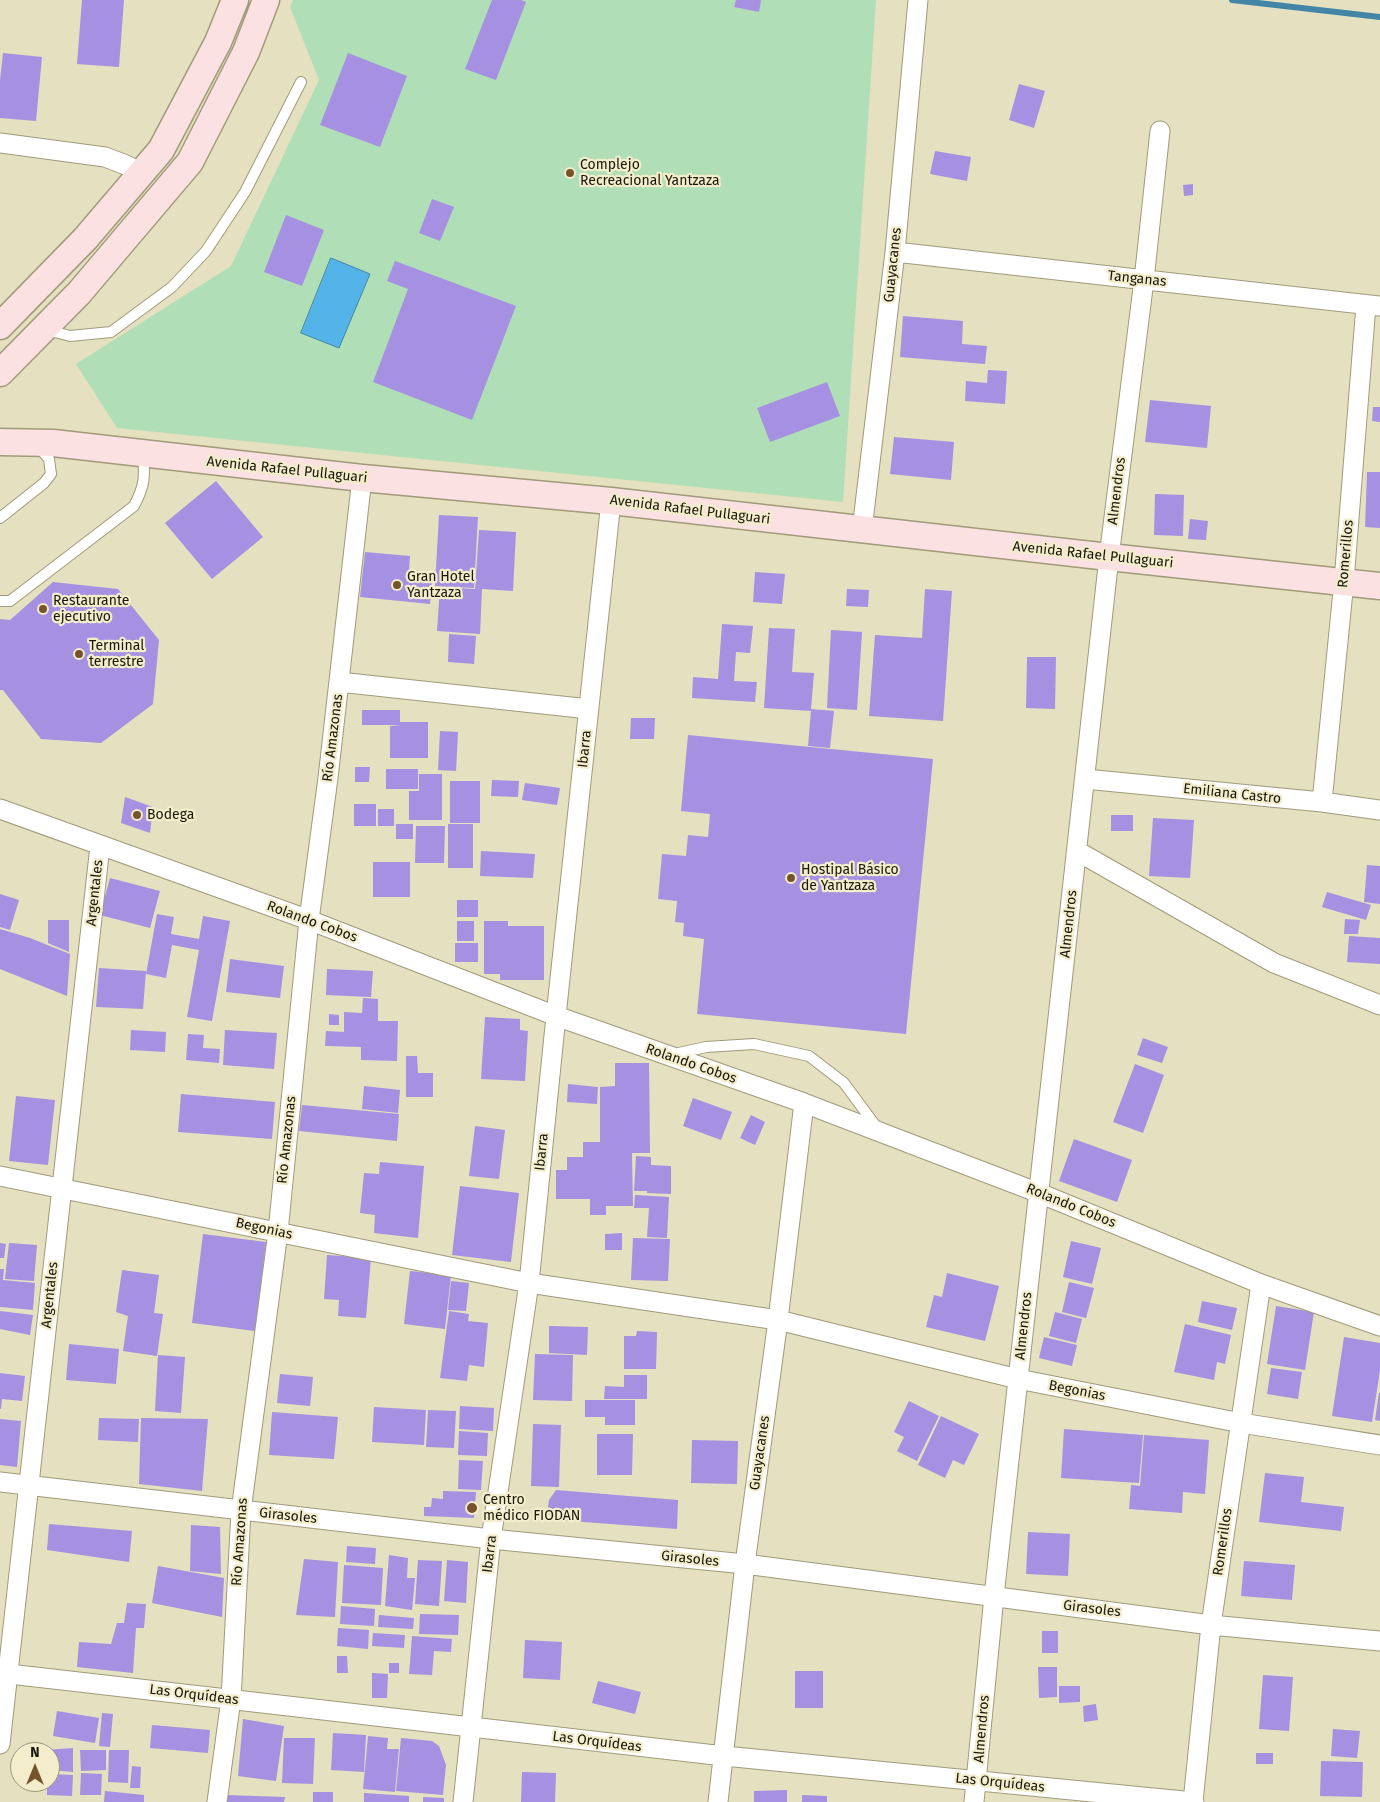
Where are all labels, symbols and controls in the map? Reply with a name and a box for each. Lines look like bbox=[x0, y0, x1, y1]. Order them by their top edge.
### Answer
place label: Complejo Recreacional Yantzaza bbox=[580, 157, 719, 190]
marker: Complejo Recreacional Yantzaza bbox=[564, 167, 576, 179]
street label: Guayacanes bbox=[881, 227, 905, 303]
street label: Tanganas bbox=[1107, 268, 1167, 290]
street label: Avenida Rafael Pullaguari bbox=[206, 453, 368, 487]
street label: Almendros bbox=[1105, 456, 1129, 526]
street label: Avenida Rafael Pullaguari bbox=[609, 492, 771, 528]
street label: Romerillos bbox=[1335, 519, 1357, 589]
street label: Avenida Rafael Pullaguari bbox=[1012, 538, 1174, 572]
place label: Gran Hotel Yantzaza bbox=[407, 569, 475, 602]
marker: Gran Hotel Yantzaza bbox=[391, 579, 403, 591]
place label: Restaurante ejecutivo bbox=[53, 593, 129, 626]
marker: Restaurante ejecutivo bbox=[37, 603, 49, 615]
place label: Terminal terrestre bbox=[89, 638, 144, 670]
marker: Terminal terrestre bbox=[73, 648, 85, 660]
street label: Río Amazonas bbox=[319, 693, 347, 783]
street label: Ibarra bbox=[575, 729, 595, 769]
street label: Emiliana Castro bbox=[1182, 781, 1282, 807]
place label: Bodega bbox=[147, 807, 194, 823]
marker: Bodega bbox=[131, 809, 143, 821]
street label: Argentales bbox=[83, 859, 107, 927]
place label: Hostipal Básico de Yantzaza bbox=[801, 862, 899, 894]
marker: Hostipal Básico de Yantzaza bbox=[785, 872, 797, 884]
street label: Almendros bbox=[1057, 889, 1081, 959]
street label: Rolando Cobos bbox=[264, 898, 360, 946]
street label: Rolando Cobos bbox=[643, 1041, 739, 1087]
street label: Río Amazonas bbox=[274, 1095, 300, 1185]
street label: Ibarra bbox=[532, 1132, 552, 1172]
street label: Rolando Cobos bbox=[1024, 1180, 1118, 1232]
street label: Begonias bbox=[234, 1215, 294, 1243]
street label: Argentales bbox=[38, 1261, 62, 1329]
street label: Almendros bbox=[1012, 1291, 1036, 1361]
street label: Begonias bbox=[1047, 1377, 1107, 1405]
street label: Guayacanes bbox=[746, 1415, 774, 1491]
place label: Centro médico FIODAN bbox=[483, 1492, 580, 1524]
street label: Río Amazonas bbox=[229, 1497, 251, 1587]
marker: Centro médico FIODAN bbox=[465, 1501, 479, 1515]
street label: Girasoles bbox=[258, 1505, 318, 1527]
street label: Romerillos bbox=[1210, 1507, 1236, 1577]
street label: Ibarra bbox=[479, 1534, 501, 1574]
street label: Girasoles bbox=[660, 1548, 720, 1570]
street label: Girasoles bbox=[1062, 1597, 1122, 1621]
street label: Las Orquídeas bbox=[149, 1681, 239, 1709]
street label: Almendros bbox=[971, 1694, 993, 1764]
street label: Las Orquídeas bbox=[552, 1728, 642, 1756]
north arrow bbox=[10, 1742, 60, 1792]
text: N bbox=[30, 1744, 40, 1761]
street label: Las Orquídeas bbox=[955, 1770, 1045, 1796]

